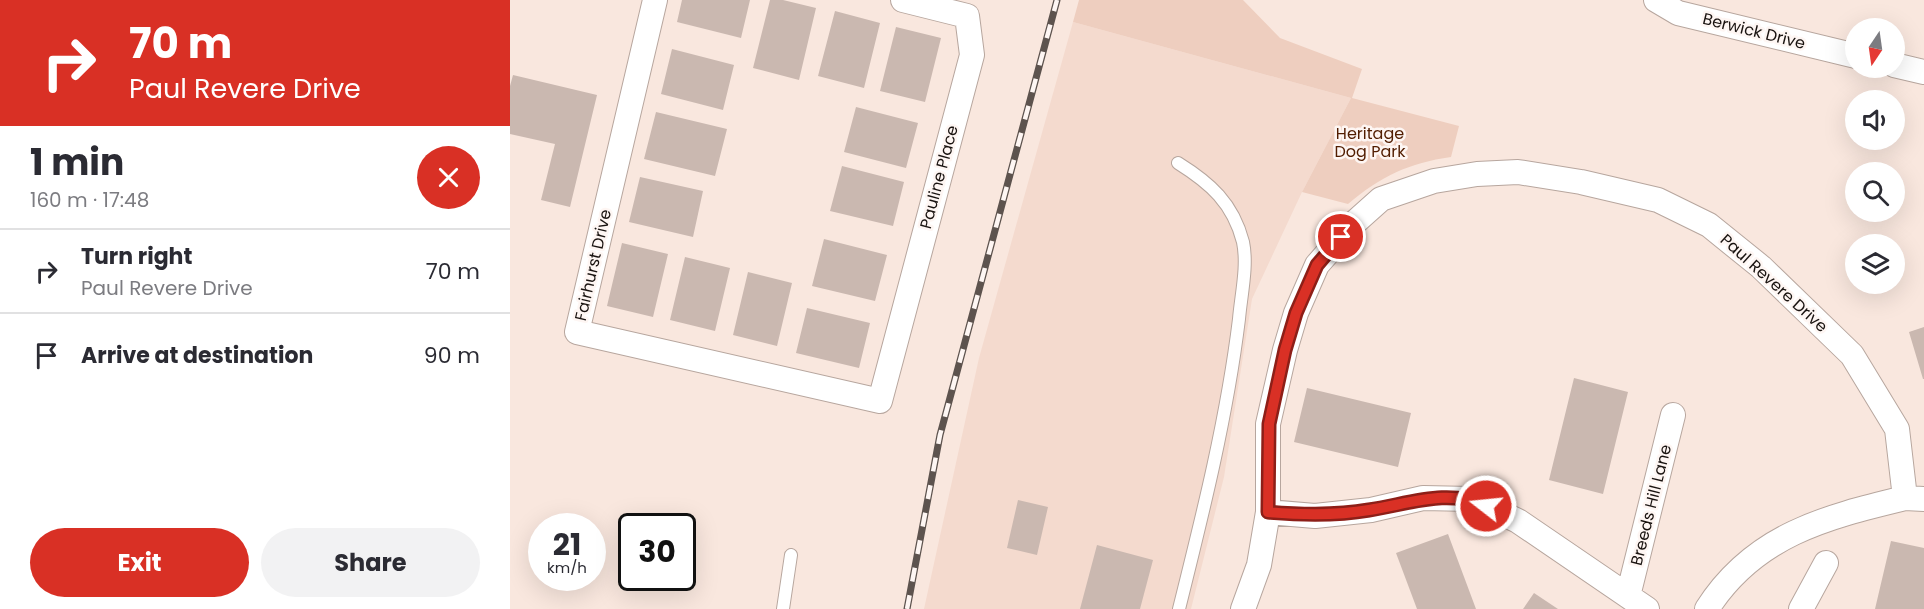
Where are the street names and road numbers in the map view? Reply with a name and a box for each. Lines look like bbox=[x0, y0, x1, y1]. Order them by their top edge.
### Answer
street label: Berwick Drive bbox=[1700, 7, 1808, 55]
street label: Pauline Place bbox=[914, 123, 964, 231]
street label: Fairhurst Drive bbox=[569, 207, 617, 323]
street label: Paul Revere Drive bbox=[1715, 228, 1833, 338]
street label: Breeds Hill Lane bbox=[1625, 442, 1677, 568]

